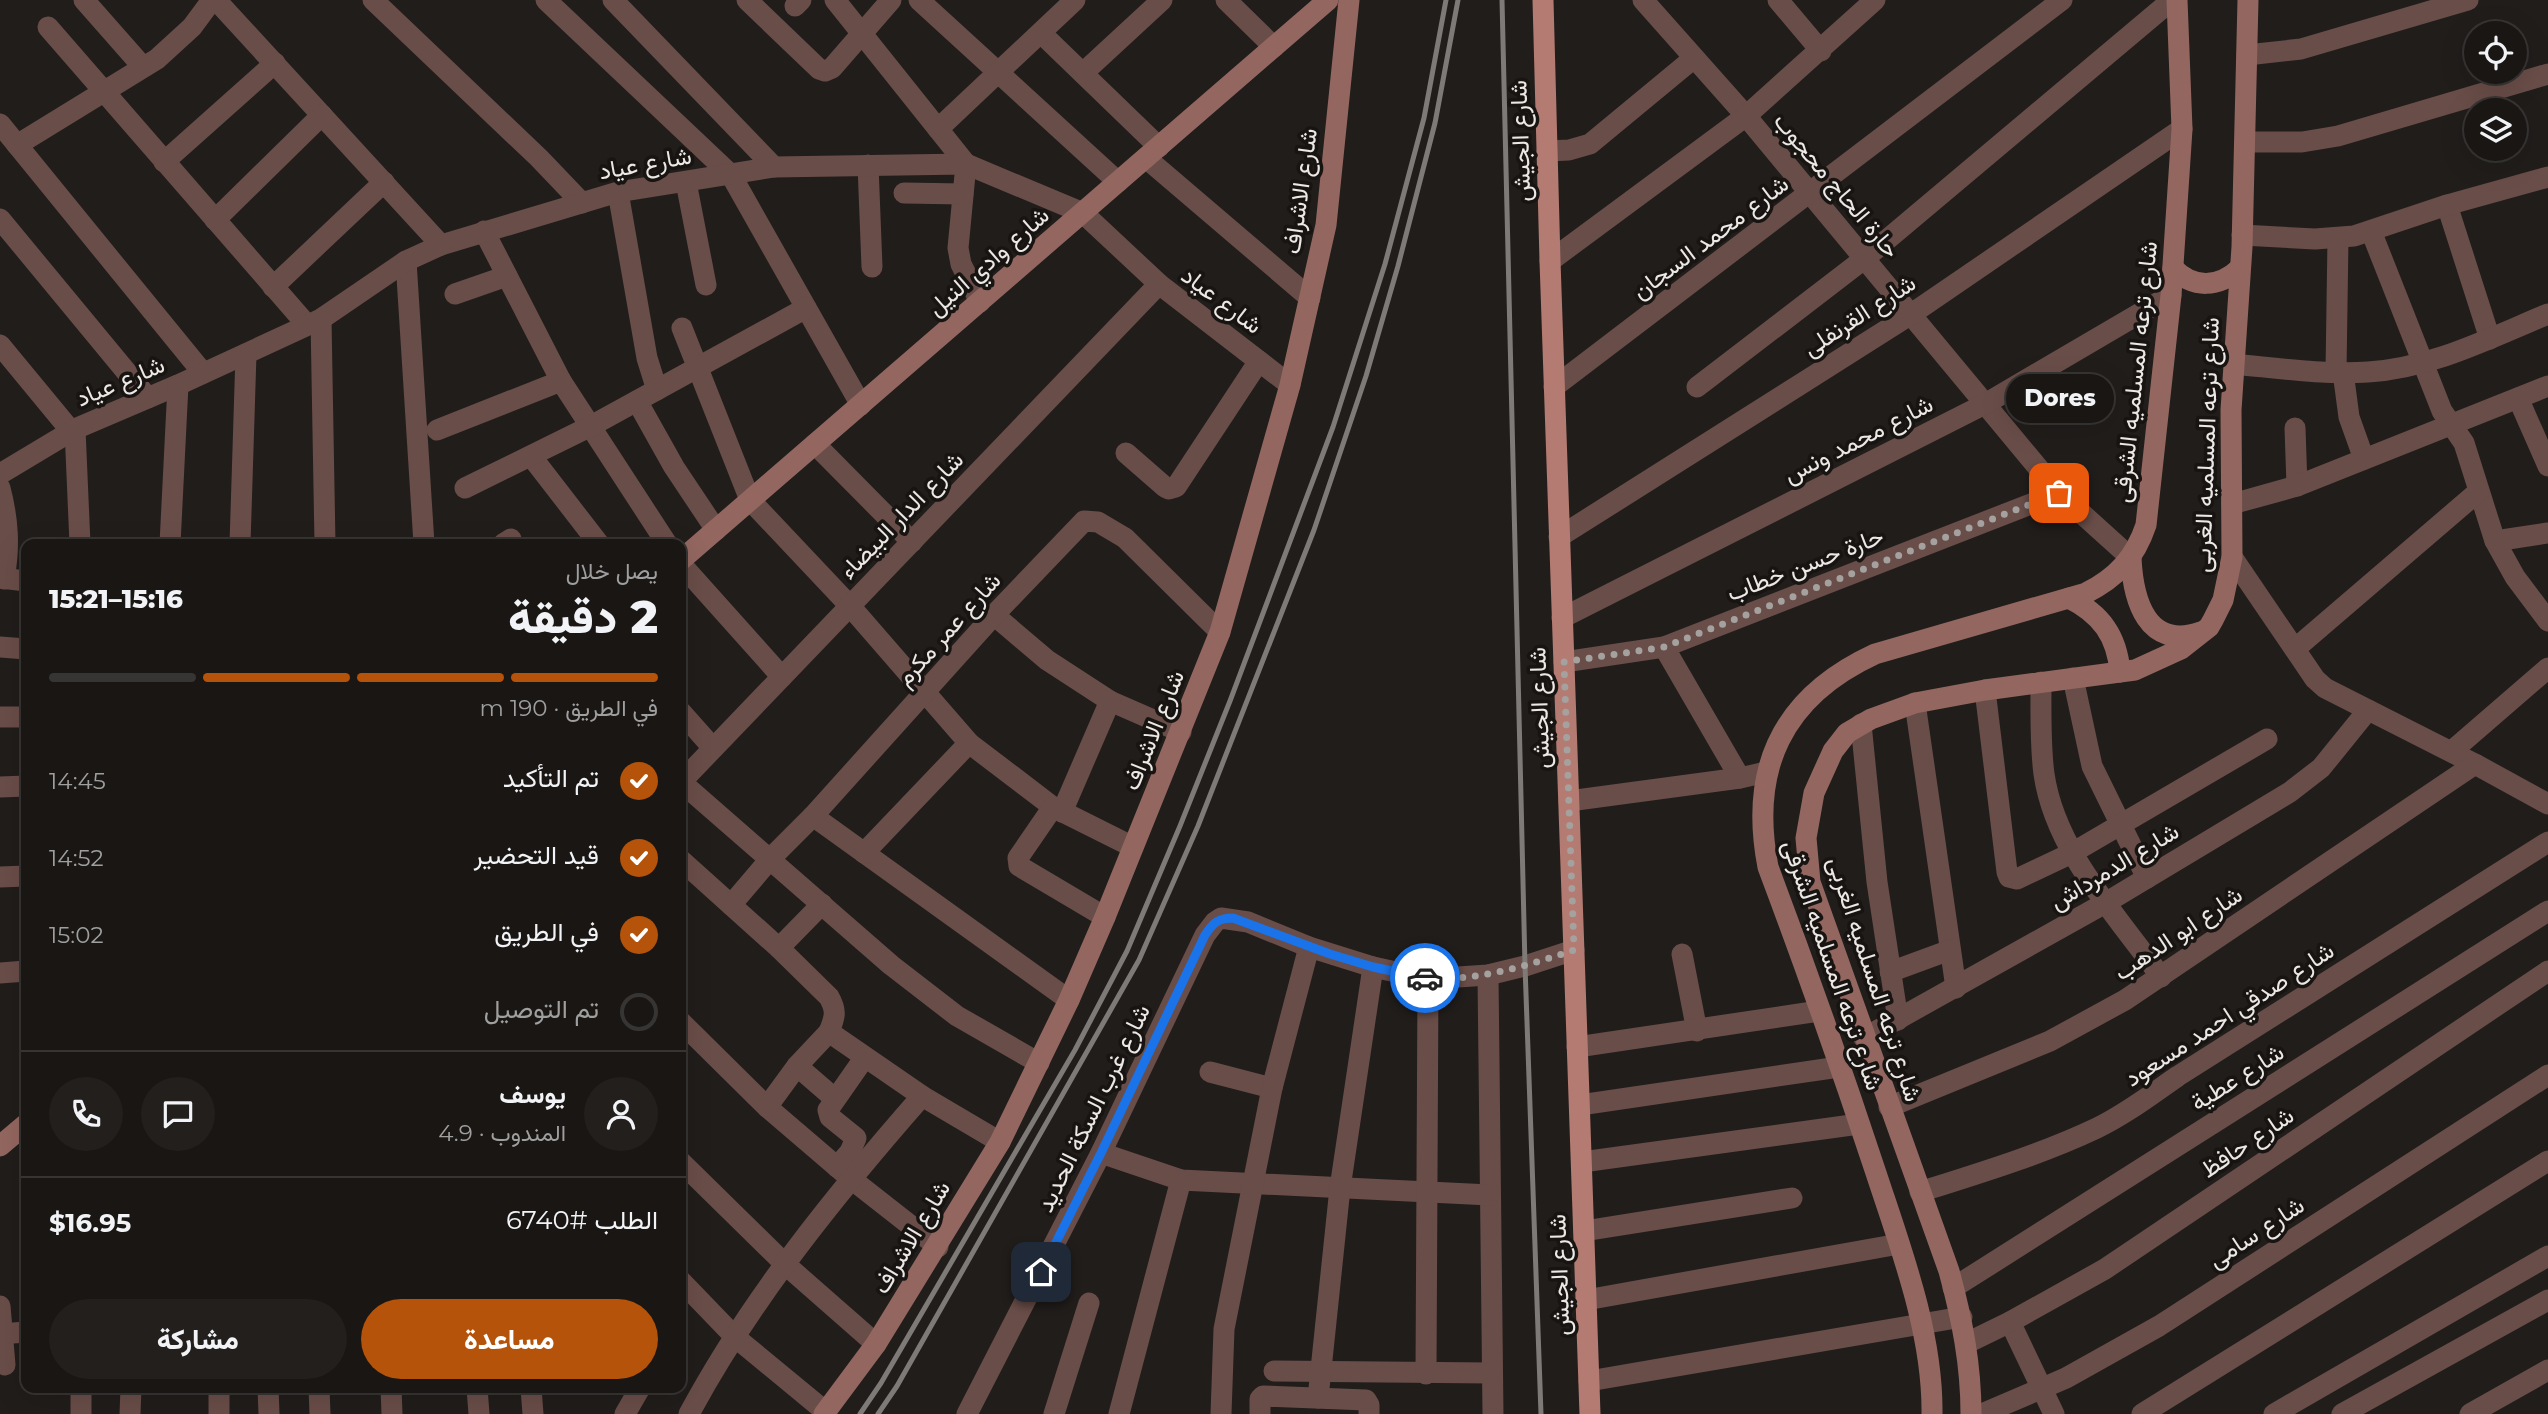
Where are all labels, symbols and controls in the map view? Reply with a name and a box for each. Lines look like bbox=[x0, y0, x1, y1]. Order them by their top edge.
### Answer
map controls bbox=[2464, 21, 2527, 161]
button: locate bbox=[2464, 21, 2527, 84]
street label: شارع الجيش bbox=[1503, 80, 1539, 202]
button: layers bbox=[2464, 98, 2527, 161]
street label: حارة الحاج محجوب bbox=[1766, 106, 1906, 265]
street label: شارع الاشراف bbox=[1277, 126, 1325, 256]
street label: شارع عياد bbox=[596, 141, 694, 187]
street label: شارع محمد السجان bbox=[1626, 169, 1795, 307]
street label: شارع وادي النيل bbox=[921, 200, 1058, 325]
street label: شارع ترعه المسلميه الشرقى bbox=[2107, 240, 2165, 504]
street label: شارع عياد bbox=[1175, 260, 1268, 341]
street label: شارع القرنفلى bbox=[1797, 268, 1922, 364]
street label: شارع ترعه المسلميه الغربى bbox=[2187, 317, 2227, 573]
street label: شارع عياد bbox=[71, 349, 170, 414]
callout: Dores bbox=[2005, 374, 2113, 423]
text: Dores bbox=[2024, 384, 2096, 412]
street label: شارع محمد ونس bbox=[1778, 389, 1938, 491]
street label: شارع الدار البيضاء bbox=[833, 445, 971, 586]
pin bbox=[2029, 463, 2089, 523]
icon: bag bbox=[2040, 474, 2078, 512]
street label: حارة حسن خطاب bbox=[1722, 521, 1888, 608]
text: يصل خلال bbox=[566, 557, 658, 585]
street label: شارع عمر مكرم bbox=[889, 566, 1008, 693]
text: 15:16–15:21 bbox=[49, 583, 183, 615]
text: 2 دقيقة bbox=[508, 588, 658, 645]
street label: شارع الجيش bbox=[1522, 647, 1558, 769]
street label: شارع الاشراف bbox=[1116, 666, 1192, 795]
text: في الطريق · 190 m bbox=[479, 694, 658, 722]
text: تم التأكيد bbox=[503, 762, 599, 794]
icon: check bbox=[620, 762, 658, 800]
text: 14:45 bbox=[49, 767, 106, 795]
street label: شارع الدمرداش bbox=[2044, 816, 2185, 918]
street label: شارع ترعه المسلميه الشرقى bbox=[1775, 836, 1889, 1095]
text: قيد التحضير bbox=[474, 839, 599, 871]
icon: check bbox=[620, 839, 658, 877]
text: 14:52 bbox=[49, 844, 104, 872]
street label: شارع ترعه المسلميه الغربى bbox=[1820, 853, 1928, 1106]
street label: شارع ابو الدهب bbox=[2108, 879, 2249, 988]
text: في الطريق bbox=[494, 916, 599, 948]
icon: check bbox=[620, 916, 658, 954]
text: 15:02 bbox=[49, 921, 104, 949]
street label: شارع صدقي احمد مسعود bbox=[2119, 935, 2342, 1097]
courier bbox=[1390, 943, 1460, 1013]
icon: car bbox=[1406, 959, 1444, 997]
text: تم التوصيل bbox=[484, 993, 599, 1025]
street label: شارع غرب السكة الحديد bbox=[1030, 999, 1158, 1217]
street label: شارع عطية bbox=[2185, 1037, 2290, 1119]
button: phone bbox=[49, 1077, 123, 1151]
button: chat bbox=[141, 1077, 215, 1151]
button: person bbox=[584, 1077, 658, 1151]
text: يوسف bbox=[499, 1078, 566, 1110]
street label: شارع حافظ bbox=[2195, 1100, 2300, 1185]
text: المندوب · 4.9 bbox=[438, 1119, 566, 1147]
street label: شارع الاشراف bbox=[866, 1175, 958, 1300]
street label: شارع سامى bbox=[2203, 1190, 2311, 1275]
text: الطلب #6740 bbox=[506, 1204, 658, 1236]
text: $16.95 bbox=[49, 1207, 131, 1239]
street label: شارع الجيش bbox=[1542, 1214, 1578, 1336]
pin bbox=[1011, 1242, 1071, 1302]
icon: home bbox=[1022, 1253, 1060, 1291]
button: مشاركة bbox=[49, 1299, 347, 1379]
button: مساعدة bbox=[361, 1299, 658, 1379]

